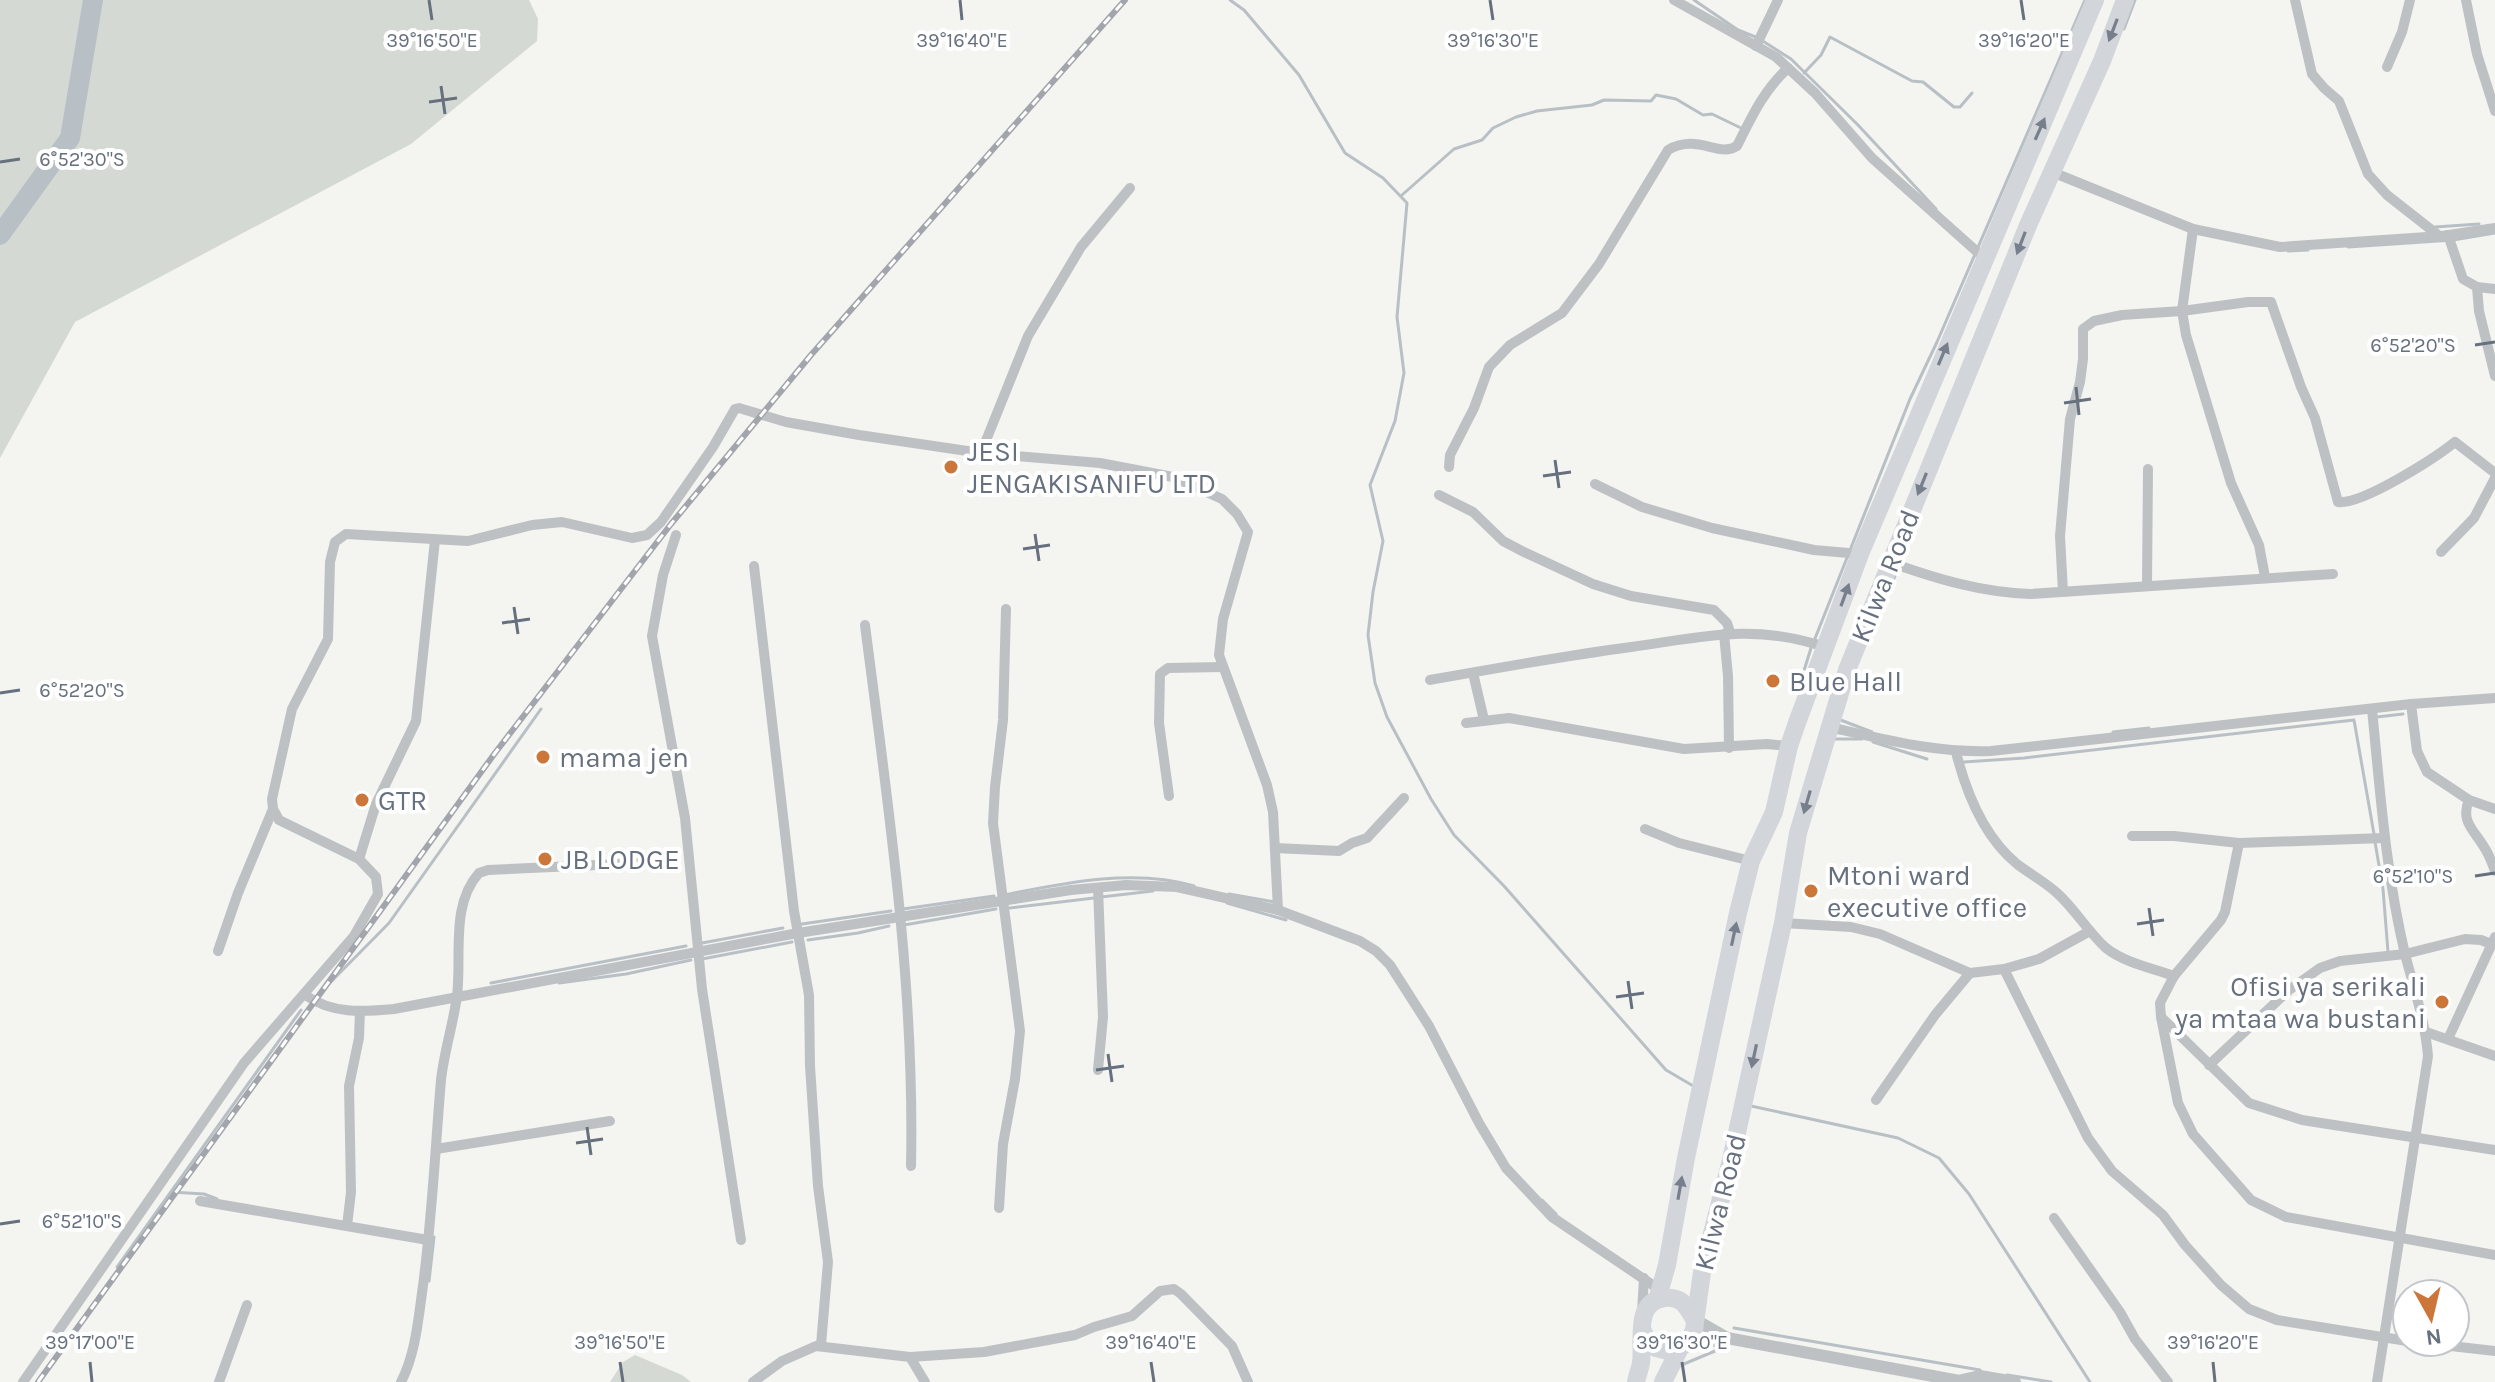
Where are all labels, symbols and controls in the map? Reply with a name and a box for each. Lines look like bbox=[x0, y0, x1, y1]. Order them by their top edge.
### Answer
one-way arrow bbox=[2106, 18, 2119, 42]
text: 39°16'50"E bbox=[386, 29, 478, 52]
text: 39°16'40"E bbox=[916, 29, 1008, 52]
text: 39°16'30"E bbox=[1447, 29, 1539, 52]
text: 39°16'20"E bbox=[1978, 29, 2070, 52]
one-way arrow bbox=[2033, 117, 2047, 141]
text: 6°52'30"S bbox=[39, 148, 125, 171]
one-way arrow bbox=[2014, 232, 2027, 256]
text: 6°52'20"S bbox=[2370, 334, 2456, 357]
one-way arrow bbox=[1937, 342, 1950, 366]
place label: JESI JENGAKISANIFU LTD bbox=[967, 435, 1216, 500]
marker: JESI JENGAKISANIFU LTD bbox=[942, 458, 960, 476]
one-way arrow bbox=[1915, 472, 1928, 496]
street label: Kilwa Road bbox=[1843, 505, 1927, 647]
one-way arrow bbox=[1839, 583, 1851, 607]
place label: Blue Hall bbox=[1789, 665, 1902, 698]
marker: Blue Hall bbox=[1764, 672, 1782, 690]
text: 6°52'20"S bbox=[39, 679, 125, 702]
place label: mama jen bbox=[559, 741, 689, 774]
marker: mama jen bbox=[534, 748, 552, 766]
place label: GTR bbox=[378, 784, 427, 817]
one-way arrow bbox=[1800, 790, 1813, 814]
marker: GTR bbox=[353, 791, 371, 809]
place label: JB LODGE bbox=[561, 843, 680, 876]
marker: JB LODGE bbox=[536, 850, 554, 868]
place label: Mtoni ward executive office bbox=[1827, 859, 2027, 924]
text: 6°52'10"S bbox=[2373, 865, 2453, 888]
marker: Mtoni ward executive office bbox=[1802, 882, 1820, 900]
one-way arrow bbox=[1728, 921, 1741, 946]
place label: Ofisi ya serikali ya mtaa wa bustani bbox=[2174, 970, 2426, 1035]
marker: Ofisi ya serikali ya mtaa wa bustani bbox=[2433, 993, 2451, 1011]
one-way arrow bbox=[1747, 1044, 1760, 1069]
street label: Kilwa Road bbox=[1687, 1130, 1753, 1274]
one-way arrow bbox=[1675, 1176, 1687, 1201]
text: 6°52'10"S bbox=[42, 1210, 122, 1233]
north arrow bbox=[2391, 1278, 2471, 1358]
text: N bbox=[2424, 1323, 2443, 1351]
text: 39°17'00"E bbox=[45, 1331, 135, 1354]
text: 39°16'50"E bbox=[574, 1331, 666, 1354]
text: 39°16'40"E bbox=[1105, 1331, 1197, 1354]
text: 39°16'30"E bbox=[1636, 1331, 1728, 1354]
text: 39°16'20"E bbox=[2167, 1331, 2259, 1354]

